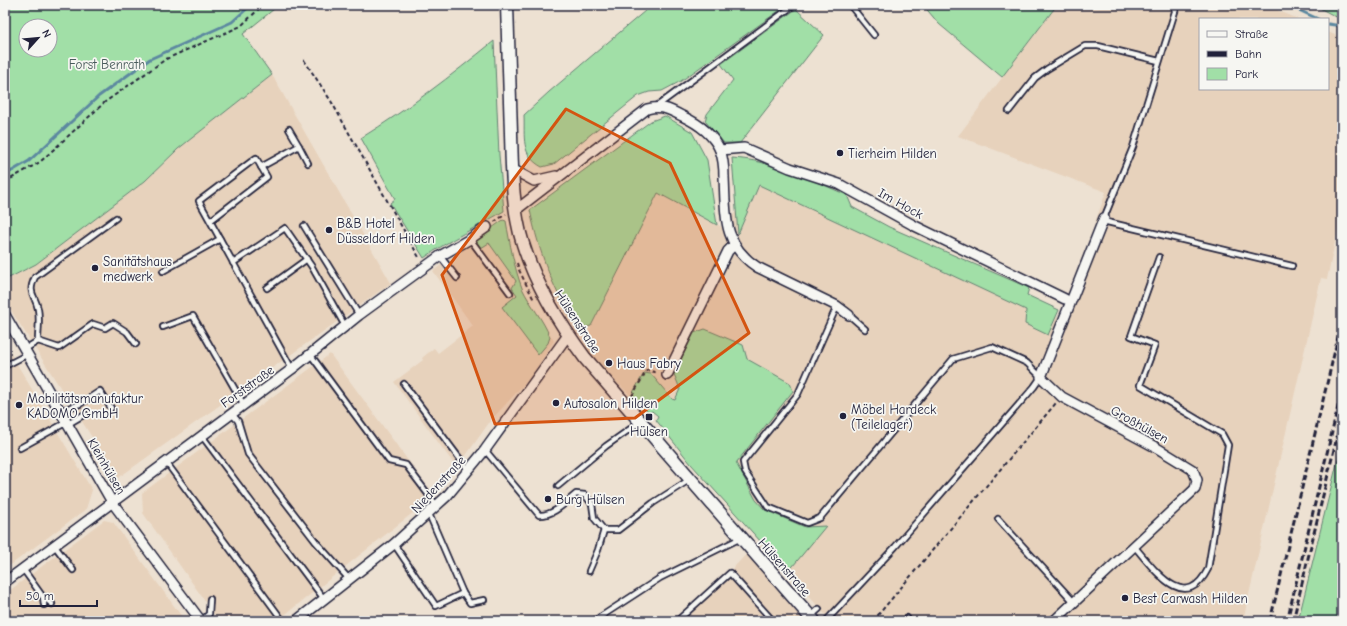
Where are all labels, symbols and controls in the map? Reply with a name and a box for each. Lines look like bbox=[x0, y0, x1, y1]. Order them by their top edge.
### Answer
north arrow bbox=[18, 18, 58, 58]
legend bbox=[1199, 18, 1329, 90]
text: Straße bbox=[1235, 27, 1268, 41]
text: N bbox=[39, 28, 54, 40]
text: Bahn bbox=[1235, 47, 1262, 61]
park label: Forst Benrath bbox=[69, 57, 145, 72]
text: Park bbox=[1235, 67, 1258, 81]
place label: Tierheim Hilden bbox=[848, 146, 937, 161]
marker: Tierheim Hilden bbox=[835, 148, 845, 158]
street label: Im Hock bbox=[876, 185, 926, 222]
place label: B&B Hotel Düsseldorf Hilden bbox=[337, 216, 435, 246]
marker: B&B Hotel Düsseldorf Hilden bbox=[324, 225, 334, 235]
place label: Sanitätshaus medwerk bbox=[103, 254, 172, 284]
marker: Sanitätshaus medwerk bbox=[90, 263, 100, 273]
street label: Hülsenstraße bbox=[552, 287, 604, 356]
place label: Haus Fabry bbox=[617, 356, 681, 371]
marker: Haus Fabry bbox=[604, 358, 614, 368]
street label: Forststraße bbox=[218, 362, 277, 411]
place label: Mobilitätsmanufaktur KADOMO GmbH bbox=[27, 391, 144, 421]
place label: Autosalon Hilden bbox=[564, 396, 657, 411]
marker: Autosalon Hilden bbox=[551, 398, 561, 408]
marker: Mobilitätsmanufaktur KADOMO GmbH bbox=[14, 400, 24, 410]
place label: Möbel Hardeck (Teilelager) bbox=[851, 402, 937, 432]
street label: Großhülsen bbox=[1108, 402, 1171, 446]
marker: Möbel Hardeck (Teilelager) bbox=[838, 411, 848, 421]
marker: Hülsen bbox=[644, 412, 654, 422]
place label: Hülsen bbox=[630, 424, 668, 439]
street label: Kleinhülsen bbox=[84, 436, 129, 497]
street label: Niedenstraße bbox=[408, 452, 469, 516]
place label: Burg Hülsen bbox=[556, 492, 625, 507]
marker: Burg Hülsen bbox=[543, 494, 553, 504]
street label: Hülsenstraße bbox=[755, 535, 814, 600]
scale bar bbox=[20, 582, 97, 608]
text: 50 m bbox=[26, 589, 54, 603]
place label: Best Carwash Hilden bbox=[1133, 591, 1248, 606]
marker: Best Carwash Hilden bbox=[1120, 593, 1130, 603]

